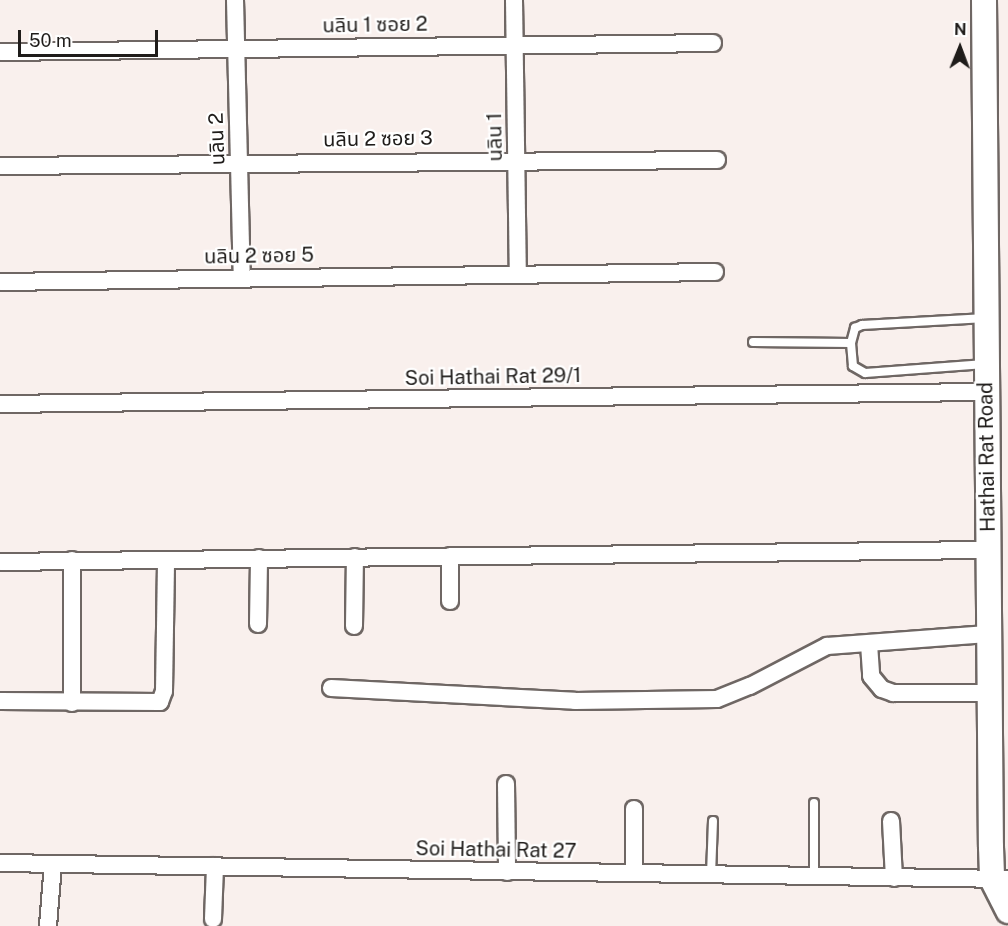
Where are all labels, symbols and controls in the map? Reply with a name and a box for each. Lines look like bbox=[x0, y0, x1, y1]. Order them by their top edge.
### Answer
street label: นลิน 1 ซอย 2 bbox=[322, 12, 428, 38]
scale bar bbox=[21, 18, 160, 56]
north arrow bbox=[930, 18, 990, 78]
text: N bbox=[954, 20, 967, 39]
text: 50 m bbox=[29, 30, 72, 51]
street label: นลิน 2 bbox=[204, 112, 230, 166]
street label: นลิน 1 bbox=[483, 112, 507, 162]
street label: นลิน 2 ซอย 3 bbox=[323, 126, 433, 152]
street label: นลิน 2 ซอย 5 bbox=[204, 243, 314, 269]
street label: Soi Hathai Rat 29/1 bbox=[404, 363, 582, 391]
street label: Hathai Rat Road bbox=[974, 382, 1000, 532]
street label: Soi Hathai Rat 27 bbox=[415, 837, 577, 863]

